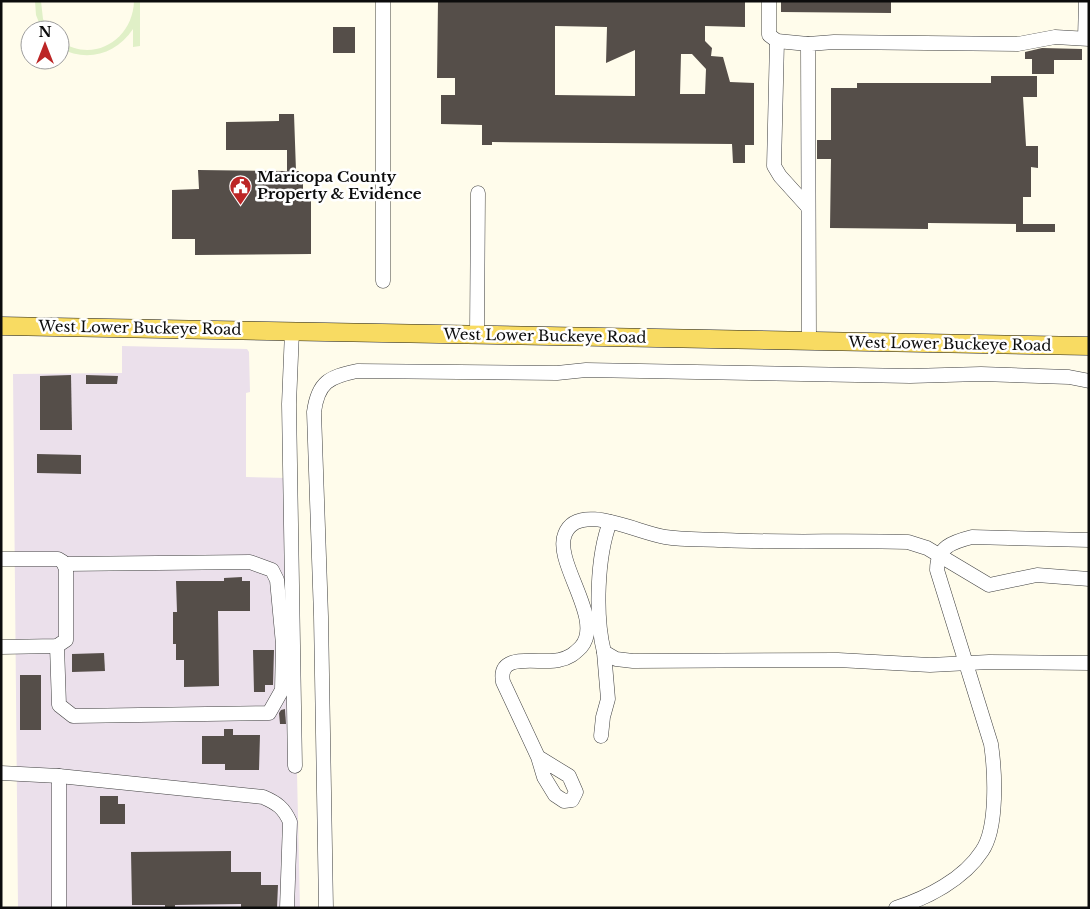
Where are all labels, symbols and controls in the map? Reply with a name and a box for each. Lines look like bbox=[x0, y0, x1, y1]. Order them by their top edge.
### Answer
north arrow bbox=[20, 20, 70, 70]
text: N bbox=[38, 23, 52, 41]
place label: Maricopa County Property & Evidence bbox=[257, 167, 422, 203]
public building icon: Maricopa County Property & Evidence bbox=[229, 174, 253, 205]
street label: West Lower Buckeye Road bbox=[37, 316, 242, 339]
street label: West Lower Buckeye Road bbox=[442, 324, 647, 347]
street label: West Lower Buckeye Road bbox=[847, 332, 1052, 355]

